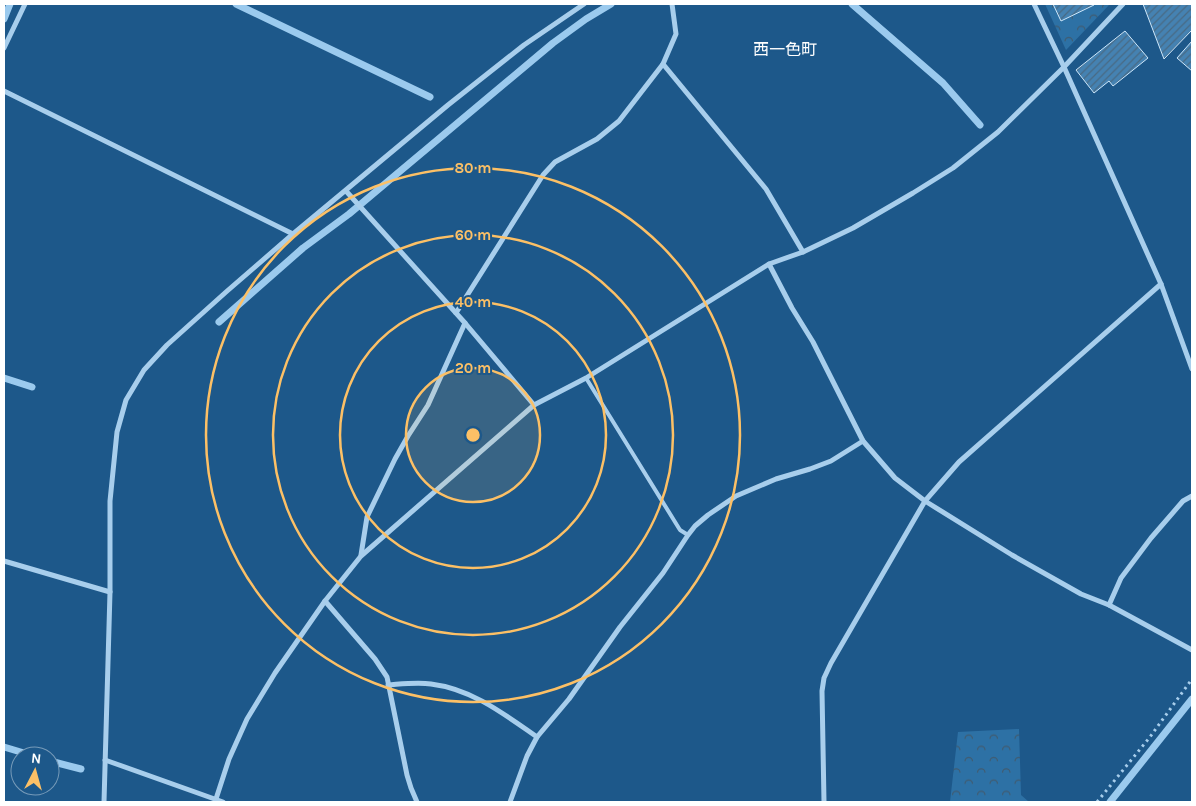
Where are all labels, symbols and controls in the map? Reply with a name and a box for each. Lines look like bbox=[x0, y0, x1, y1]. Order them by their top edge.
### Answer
district label: 西一色町 bbox=[753, 40, 817, 59]
text: 80 m bbox=[454, 159, 492, 177]
text: 60 m bbox=[455, 226, 491, 244]
text: 40 m bbox=[455, 293, 491, 311]
text: 20 m bbox=[455, 359, 491, 377]
centre of rings bbox=[464, 426, 482, 444]
north arrow bbox=[10, 746, 60, 796]
text: N bbox=[30, 750, 42, 768]

